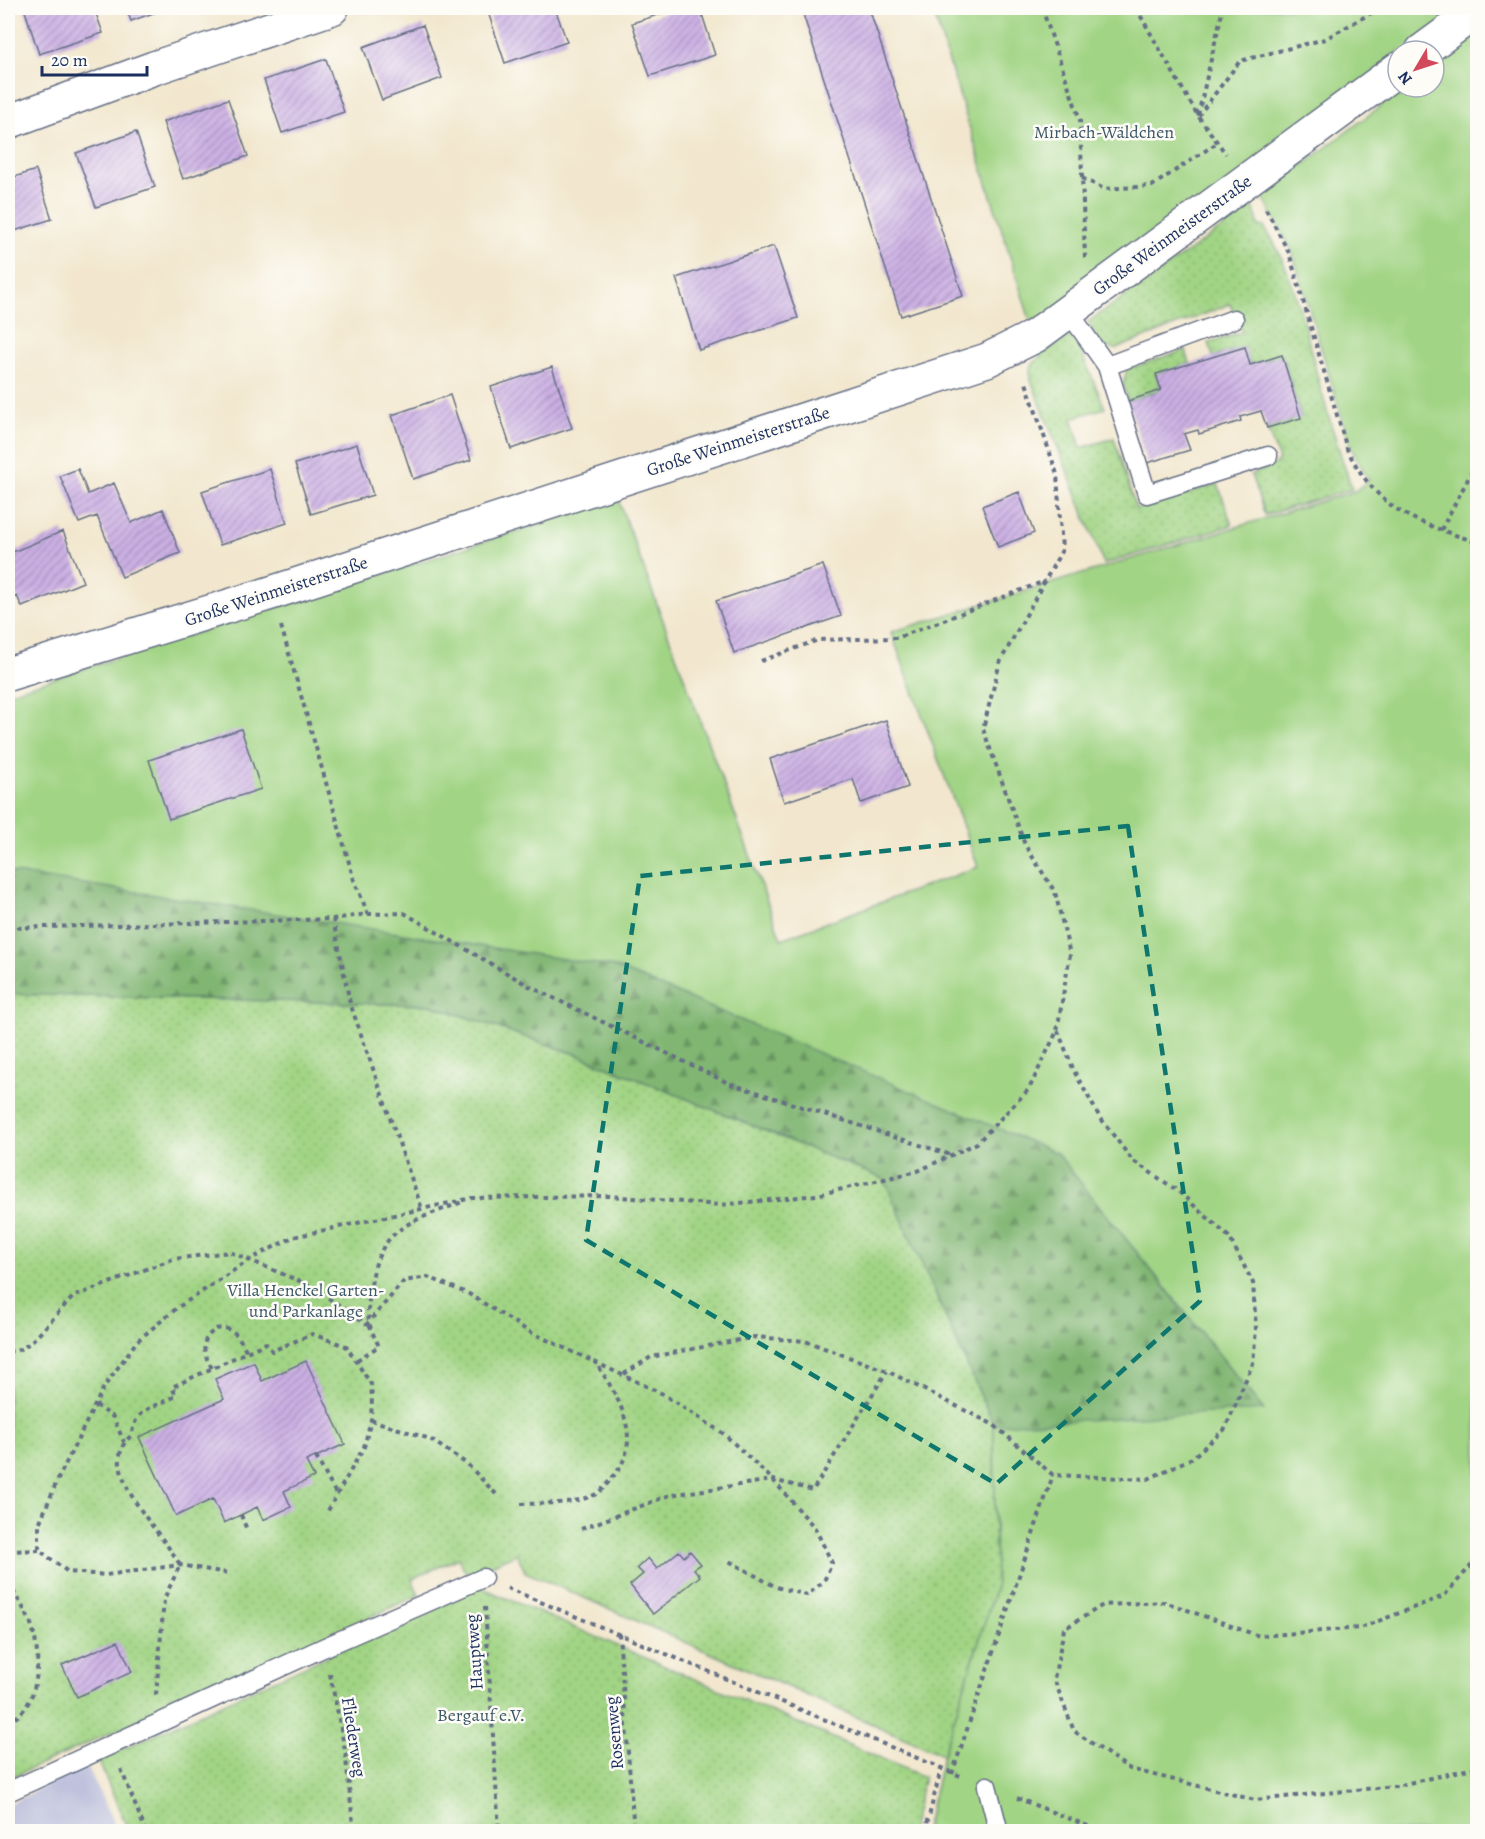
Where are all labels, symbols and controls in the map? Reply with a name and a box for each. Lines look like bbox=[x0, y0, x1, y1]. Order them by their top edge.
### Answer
scale bar bbox=[42, 39, 147, 77]
north arrow bbox=[1386, 39, 1446, 99]
text: 20 m bbox=[51, 48, 88, 72]
text: N bbox=[1393, 66, 1417, 89]
park label: Mirbach-Wäldchen bbox=[1034, 120, 1174, 144]
street label: Große Weinmeisterstraße bbox=[1088, 169, 1256, 301]
street label: Große Weinmeisterstraße bbox=[643, 400, 833, 482]
street label: Große Weinmeisterstraße bbox=[181, 550, 371, 632]
park label: Villa Henckel Garten- und Parkanlage bbox=[226, 1278, 385, 1323]
street label: Hauptweg bbox=[459, 1613, 489, 1691]
street label: Fliederweg bbox=[336, 1695, 372, 1779]
street label: Rosenweg bbox=[599, 1695, 629, 1771]
park label: Bergauf e.V. bbox=[437, 1703, 525, 1727]

